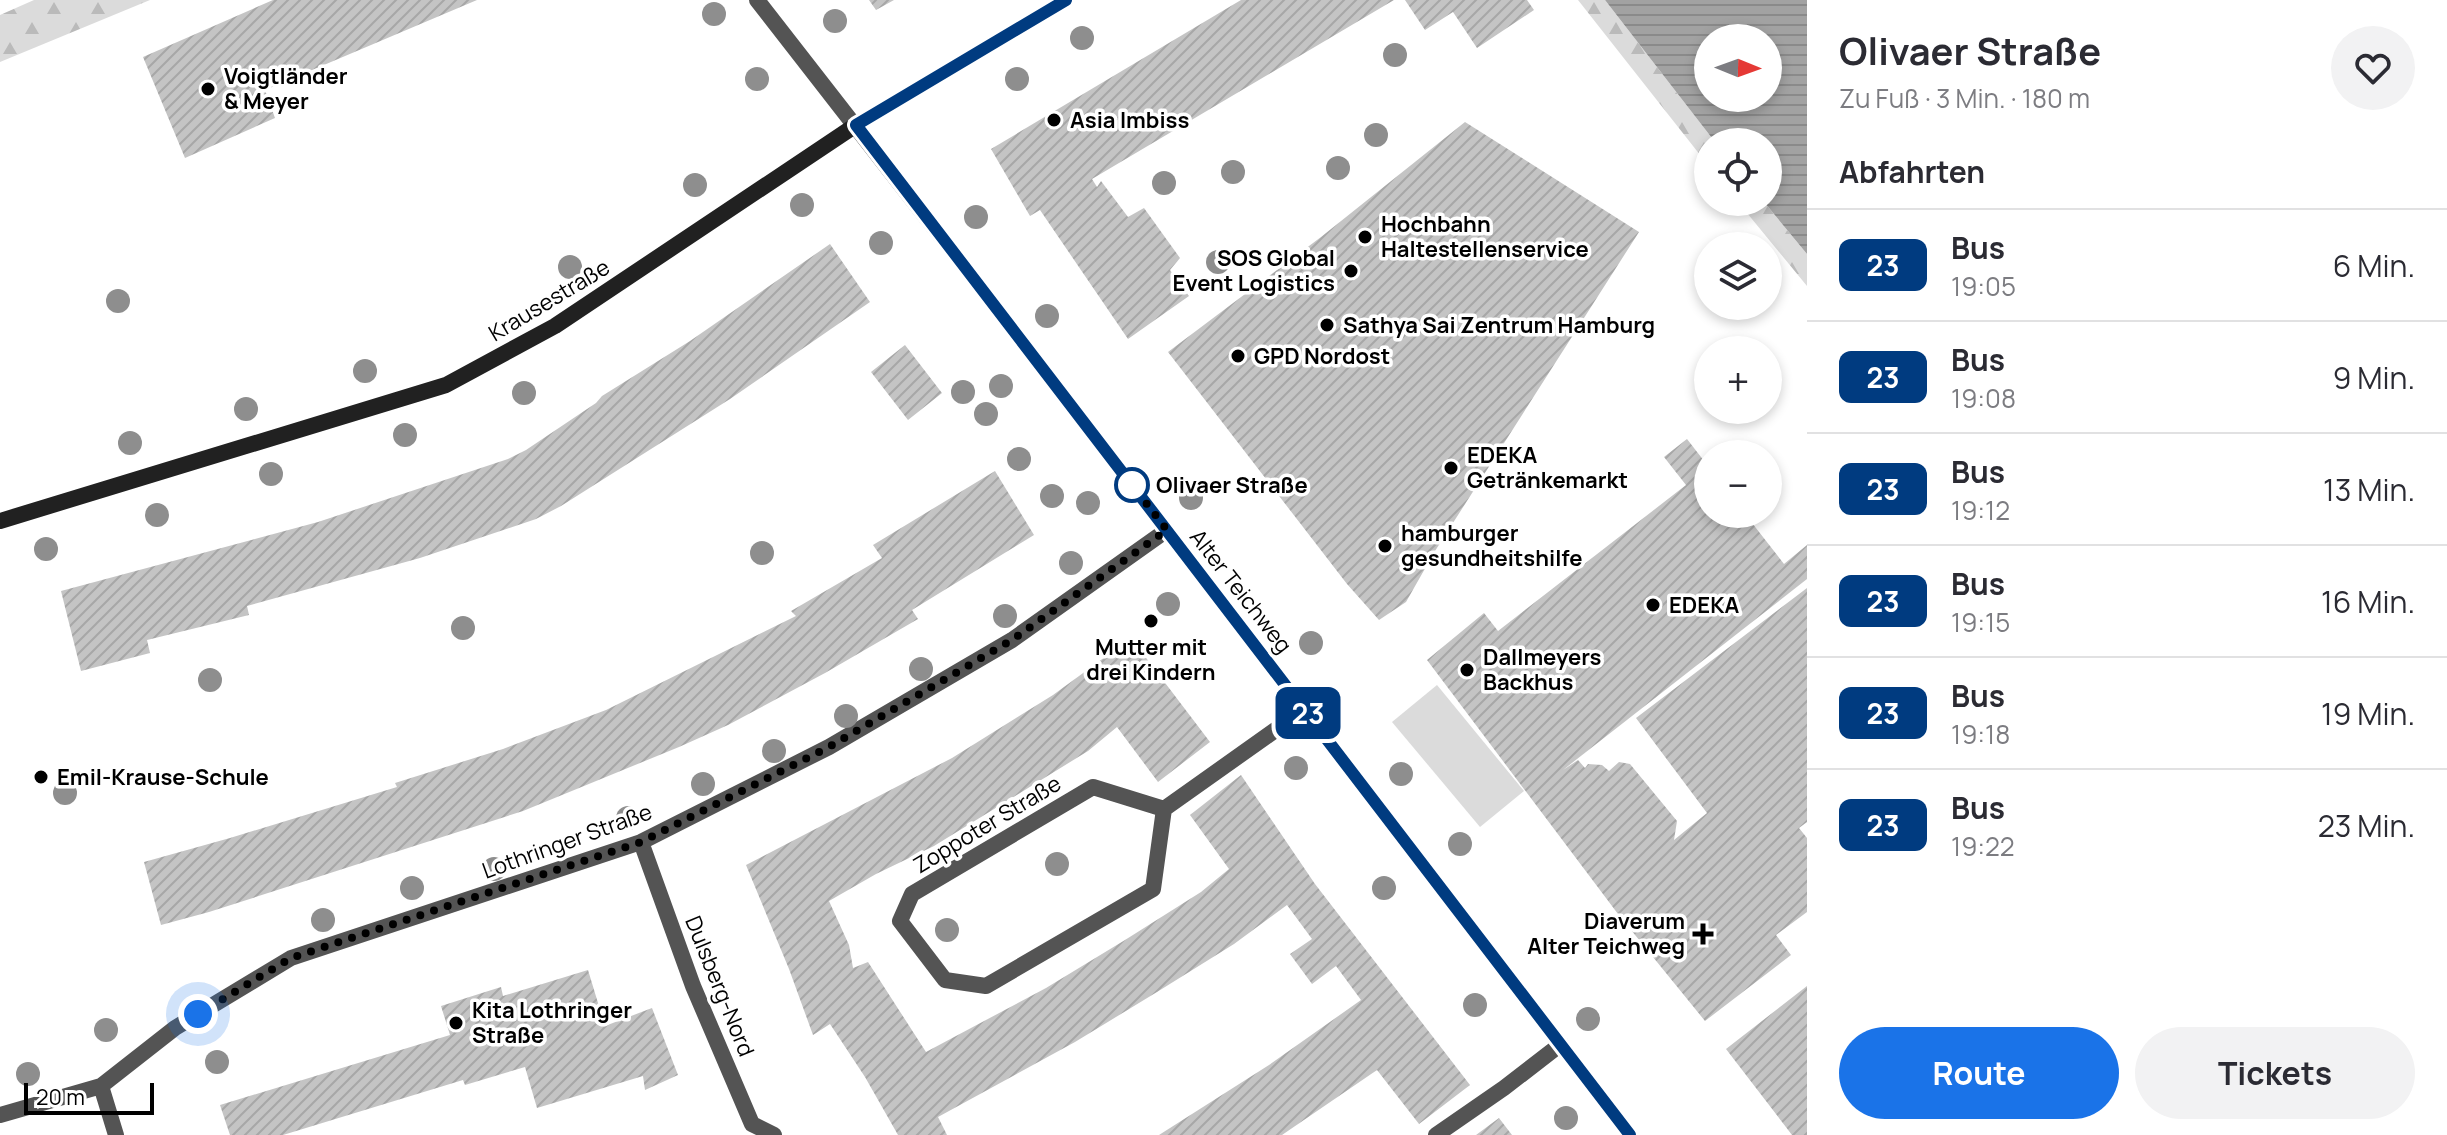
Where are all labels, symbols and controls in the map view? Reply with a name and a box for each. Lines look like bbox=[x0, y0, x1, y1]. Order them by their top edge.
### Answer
north arrow bbox=[1694, 24, 1782, 112]
map controls bbox=[1694, 24, 1782, 528]
text: Olivaer Straße bbox=[1839, 24, 2101, 76]
button: heart bbox=[2331, 26, 2415, 110]
place label: Voigtländer & Meyer bbox=[224, 61, 348, 116]
marker: Voigtländer & Meyer bbox=[199, 80, 217, 98]
text: Zu Fuß · 3 Min. · 180 m bbox=[1839, 80, 2090, 116]
place label: Asia Imbiss bbox=[1070, 105, 1189, 135]
marker: Asia Imbiss bbox=[1045, 111, 1063, 129]
button: locate bbox=[1694, 128, 1782, 216]
text: Abfahrten bbox=[1839, 151, 1985, 192]
place label: Hochbahn Haltestellenservice bbox=[1381, 209, 1589, 264]
text: Bus bbox=[1951, 227, 2005, 268]
marker: Hochbahn Haltestellenservice bbox=[1356, 228, 1374, 246]
button: layers bbox=[1694, 232, 1782, 320]
place label: SOS Global Event Logistics bbox=[1173, 243, 1335, 298]
text: 6 Min. bbox=[2333, 245, 2415, 286]
text: 23 bbox=[1867, 246, 1899, 284]
street label: Krausestraße bbox=[483, 252, 615, 348]
marker: SOS Global Event Logistics bbox=[1342, 262, 1360, 280]
text: 19:05 bbox=[1951, 268, 2016, 304]
place label: Sathya Sai Zentrum Hamburg bbox=[1343, 310, 1655, 340]
marker: Sathya Sai Zentrum Hamburg bbox=[1318, 316, 1336, 334]
button: + bbox=[1694, 336, 1782, 424]
text: Bus bbox=[1951, 339, 2005, 380]
place label: GPD Nordost bbox=[1254, 341, 1390, 371]
marker: GPD Nordost bbox=[1229, 347, 1247, 365]
text: 9 Min. bbox=[2333, 357, 2415, 398]
text: 23 bbox=[1867, 358, 1899, 396]
text: 19:08 bbox=[1951, 380, 2016, 416]
place label: EDEKA Getränkemarkt bbox=[1467, 440, 1628, 495]
button: − bbox=[1694, 440, 1782, 528]
text: Bus bbox=[1951, 451, 2005, 492]
marker: EDEKA Getränkemarkt bbox=[1442, 459, 1460, 477]
marker: Olivaer Straße bbox=[1115, 468, 1149, 502]
text: 13 Min. bbox=[2323, 469, 2415, 510]
place label: Olivaer Straße bbox=[1156, 470, 1308, 500]
text: 23 bbox=[1867, 470, 1899, 508]
text: 19:12 bbox=[1951, 492, 2010, 528]
place label: hamburger gesundheitshilfe bbox=[1401, 518, 1582, 573]
street label: Alter Teichweg bbox=[1183, 523, 1299, 659]
marker: hamburger gesundheitshilfe bbox=[1376, 537, 1394, 555]
text: Bus bbox=[1951, 563, 2005, 604]
text: 16 Min. bbox=[2321, 581, 2415, 622]
text: 23 bbox=[1867, 582, 1899, 620]
place label: EDEKA bbox=[1669, 590, 1739, 620]
marker: EDEKA bbox=[1644, 596, 1662, 614]
text: 19:15 bbox=[1951, 604, 2010, 640]
marker: Mutter mit drei Kindern bbox=[1142, 612, 1160, 630]
place label: Mutter mit drei Kindern bbox=[1086, 632, 1216, 687]
place label: Dallmeyers Backhus bbox=[1483, 642, 1601, 697]
marker: Dallmeyers Backhus bbox=[1458, 661, 1476, 679]
text: Bus bbox=[1951, 675, 2005, 716]
line badge: 23 bbox=[1272, 687, 1344, 739]
text: 19 Min. bbox=[2321, 693, 2415, 734]
text: 23 bbox=[1292, 694, 1324, 732]
text: 23 bbox=[1867, 694, 1899, 732]
text: 19:18 bbox=[1951, 716, 2010, 752]
place label: Emil-Krause-Schule bbox=[57, 762, 269, 792]
marker: Emil-Krause-Schule bbox=[32, 768, 50, 786]
street label: Zoppoter Straße bbox=[908, 768, 1067, 880]
text: Bus bbox=[1951, 787, 2005, 828]
street label: Lothringer Straße bbox=[478, 796, 656, 886]
text: 23 Min. bbox=[2318, 805, 2415, 846]
text: 23 bbox=[1867, 806, 1899, 844]
text: 19:22 bbox=[1951, 828, 2015, 864]
place label: Diaverum Alter Teichweg bbox=[1527, 906, 1685, 961]
street label: Dulsberg-Nord bbox=[678, 911, 762, 1061]
marker: Diaverum Alter Teichweg bbox=[1692, 923, 1714, 945]
your location bbox=[178, 994, 218, 1034]
place label: Kita Lothringer Straße bbox=[472, 995, 632, 1050]
marker: Kita Lothringer Straße bbox=[447, 1014, 465, 1032]
button: Route bbox=[1839, 1027, 2119, 1119]
button: Tickets bbox=[2135, 1027, 2415, 1119]
scale bar bbox=[24, 1079, 154, 1115]
text: 20 m bbox=[36, 1082, 85, 1112]

